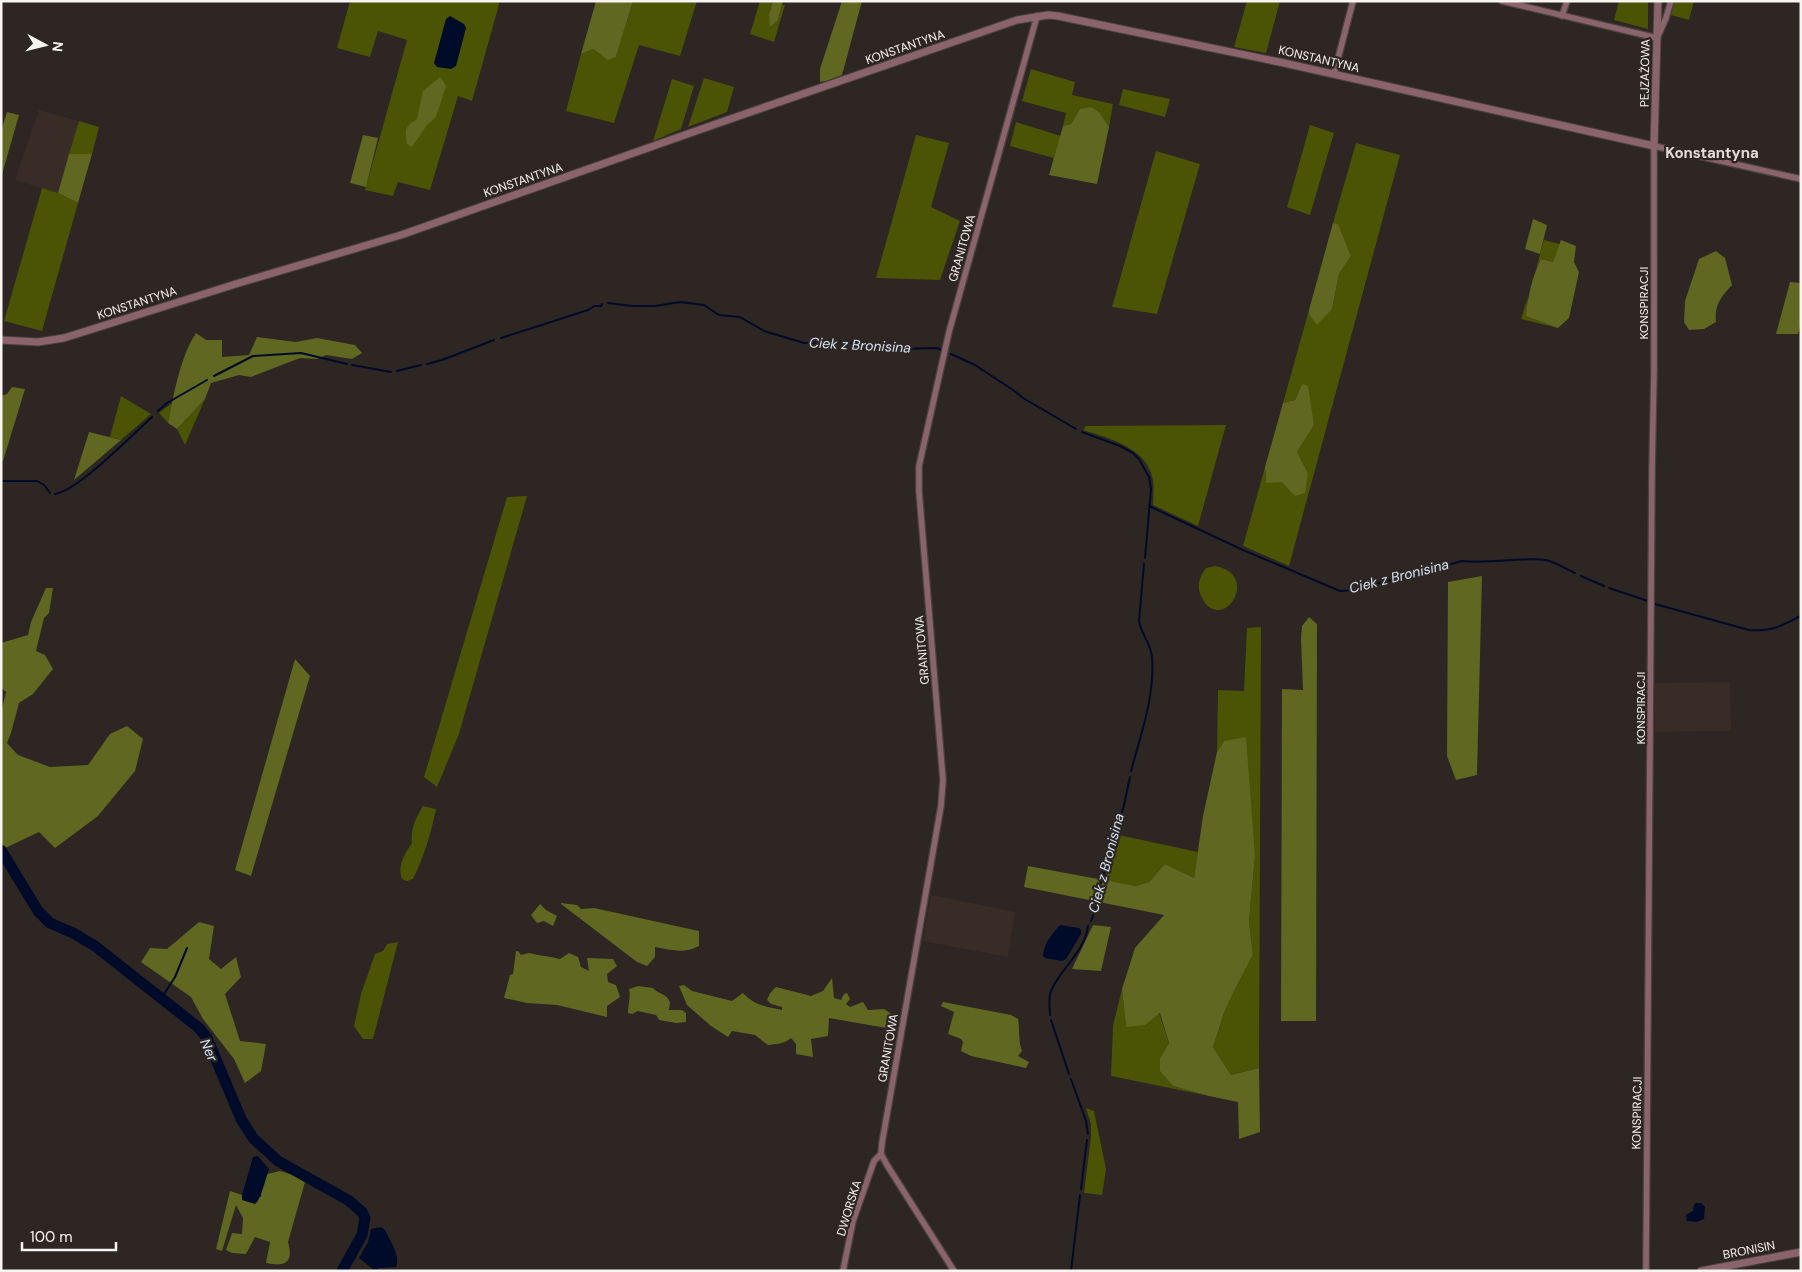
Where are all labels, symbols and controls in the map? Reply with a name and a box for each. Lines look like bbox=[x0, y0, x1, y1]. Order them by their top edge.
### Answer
north arrow bbox=[20, 20, 70, 70]
street label: KONSTANTYNA bbox=[863, 26, 947, 68]
street label: PEJZAŻOWA bbox=[1636, 39, 1654, 107]
text: N bbox=[48, 40, 67, 53]
street label: KONSTANTYNA bbox=[1277, 42, 1361, 76]
district label: Konstantyna bbox=[1665, 143, 1759, 163]
street label: KONSTANTYNA bbox=[481, 159, 565, 201]
street label: GRANITOWA bbox=[945, 212, 979, 284]
street label: KONSPIRACJI bbox=[1636, 267, 1652, 339]
street label: KONSTANTYNA bbox=[95, 283, 179, 323]
water label: Ciek z Bronisina bbox=[808, 333, 912, 357]
water label: Ciek z Bronisina bbox=[1347, 555, 1451, 597]
street label: GRANITOWA bbox=[911, 615, 933, 685]
street label: KONSPIRACJI bbox=[1633, 672, 1649, 744]
water label: Ciek z Bronisina bbox=[1084, 811, 1128, 915]
street label: GRANITOWA bbox=[874, 1012, 902, 1084]
water label: Ner bbox=[196, 1036, 222, 1065]
street label: KONSPIRACJI bbox=[1628, 1076, 1646, 1150]
street label: DWORSKA bbox=[833, 1178, 865, 1238]
scale bar bbox=[22, 1220, 116, 1252]
text: 100 m bbox=[30, 1227, 73, 1247]
street label: BRONISIN bbox=[1722, 1237, 1776, 1263]

